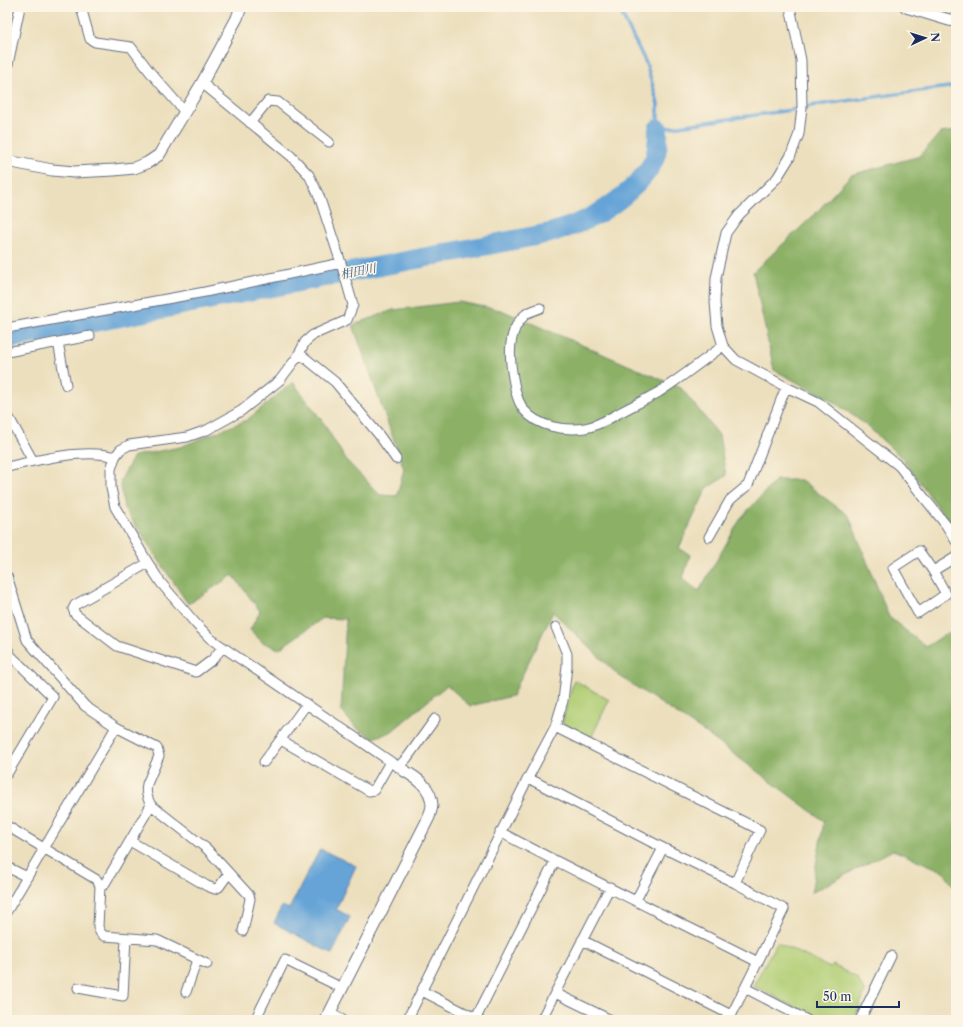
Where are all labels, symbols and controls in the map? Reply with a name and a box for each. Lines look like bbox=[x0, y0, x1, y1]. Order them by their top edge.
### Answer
north arrow bbox=[905, 18, 945, 58]
text: N bbox=[928, 32, 942, 43]
water label: 相田川 bbox=[339, 260, 379, 282]
scale bar bbox=[817, 983, 899, 1009]
text: 50 m bbox=[823, 989, 852, 1004]

